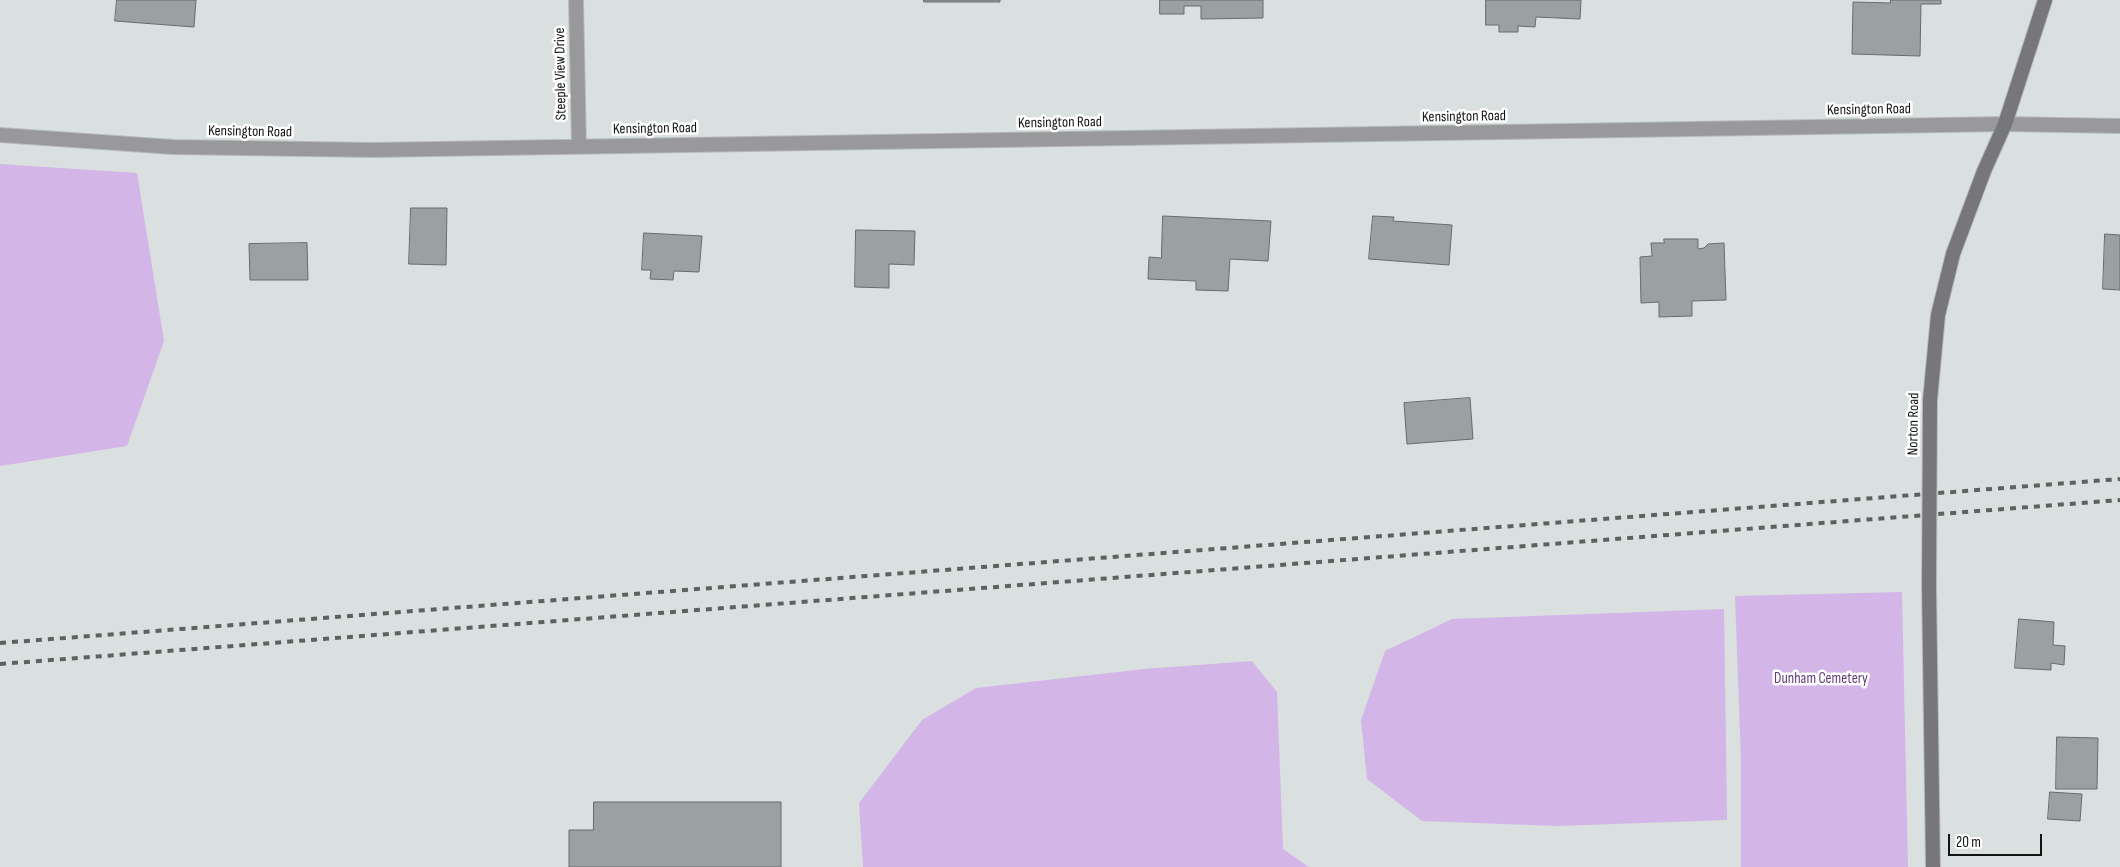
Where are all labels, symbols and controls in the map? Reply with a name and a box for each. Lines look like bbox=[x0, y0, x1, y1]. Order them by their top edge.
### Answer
street label: Steeple View Drive bbox=[551, 27, 571, 121]
street label: Kensington Road bbox=[1827, 100, 1911, 120]
street label: Kensington Road bbox=[1422, 107, 1506, 127]
street label: Kensington Road bbox=[1018, 113, 1102, 133]
street label: Kensington Road bbox=[613, 119, 697, 139]
street label: Kensington Road bbox=[208, 122, 292, 142]
street label: Norton Road bbox=[1904, 392, 1924, 456]
park label: Dunham Cemetery bbox=[1774, 670, 1868, 688]
scale bar bbox=[1950, 824, 2044, 856]
text: 20 m bbox=[1956, 833, 1981, 852]

